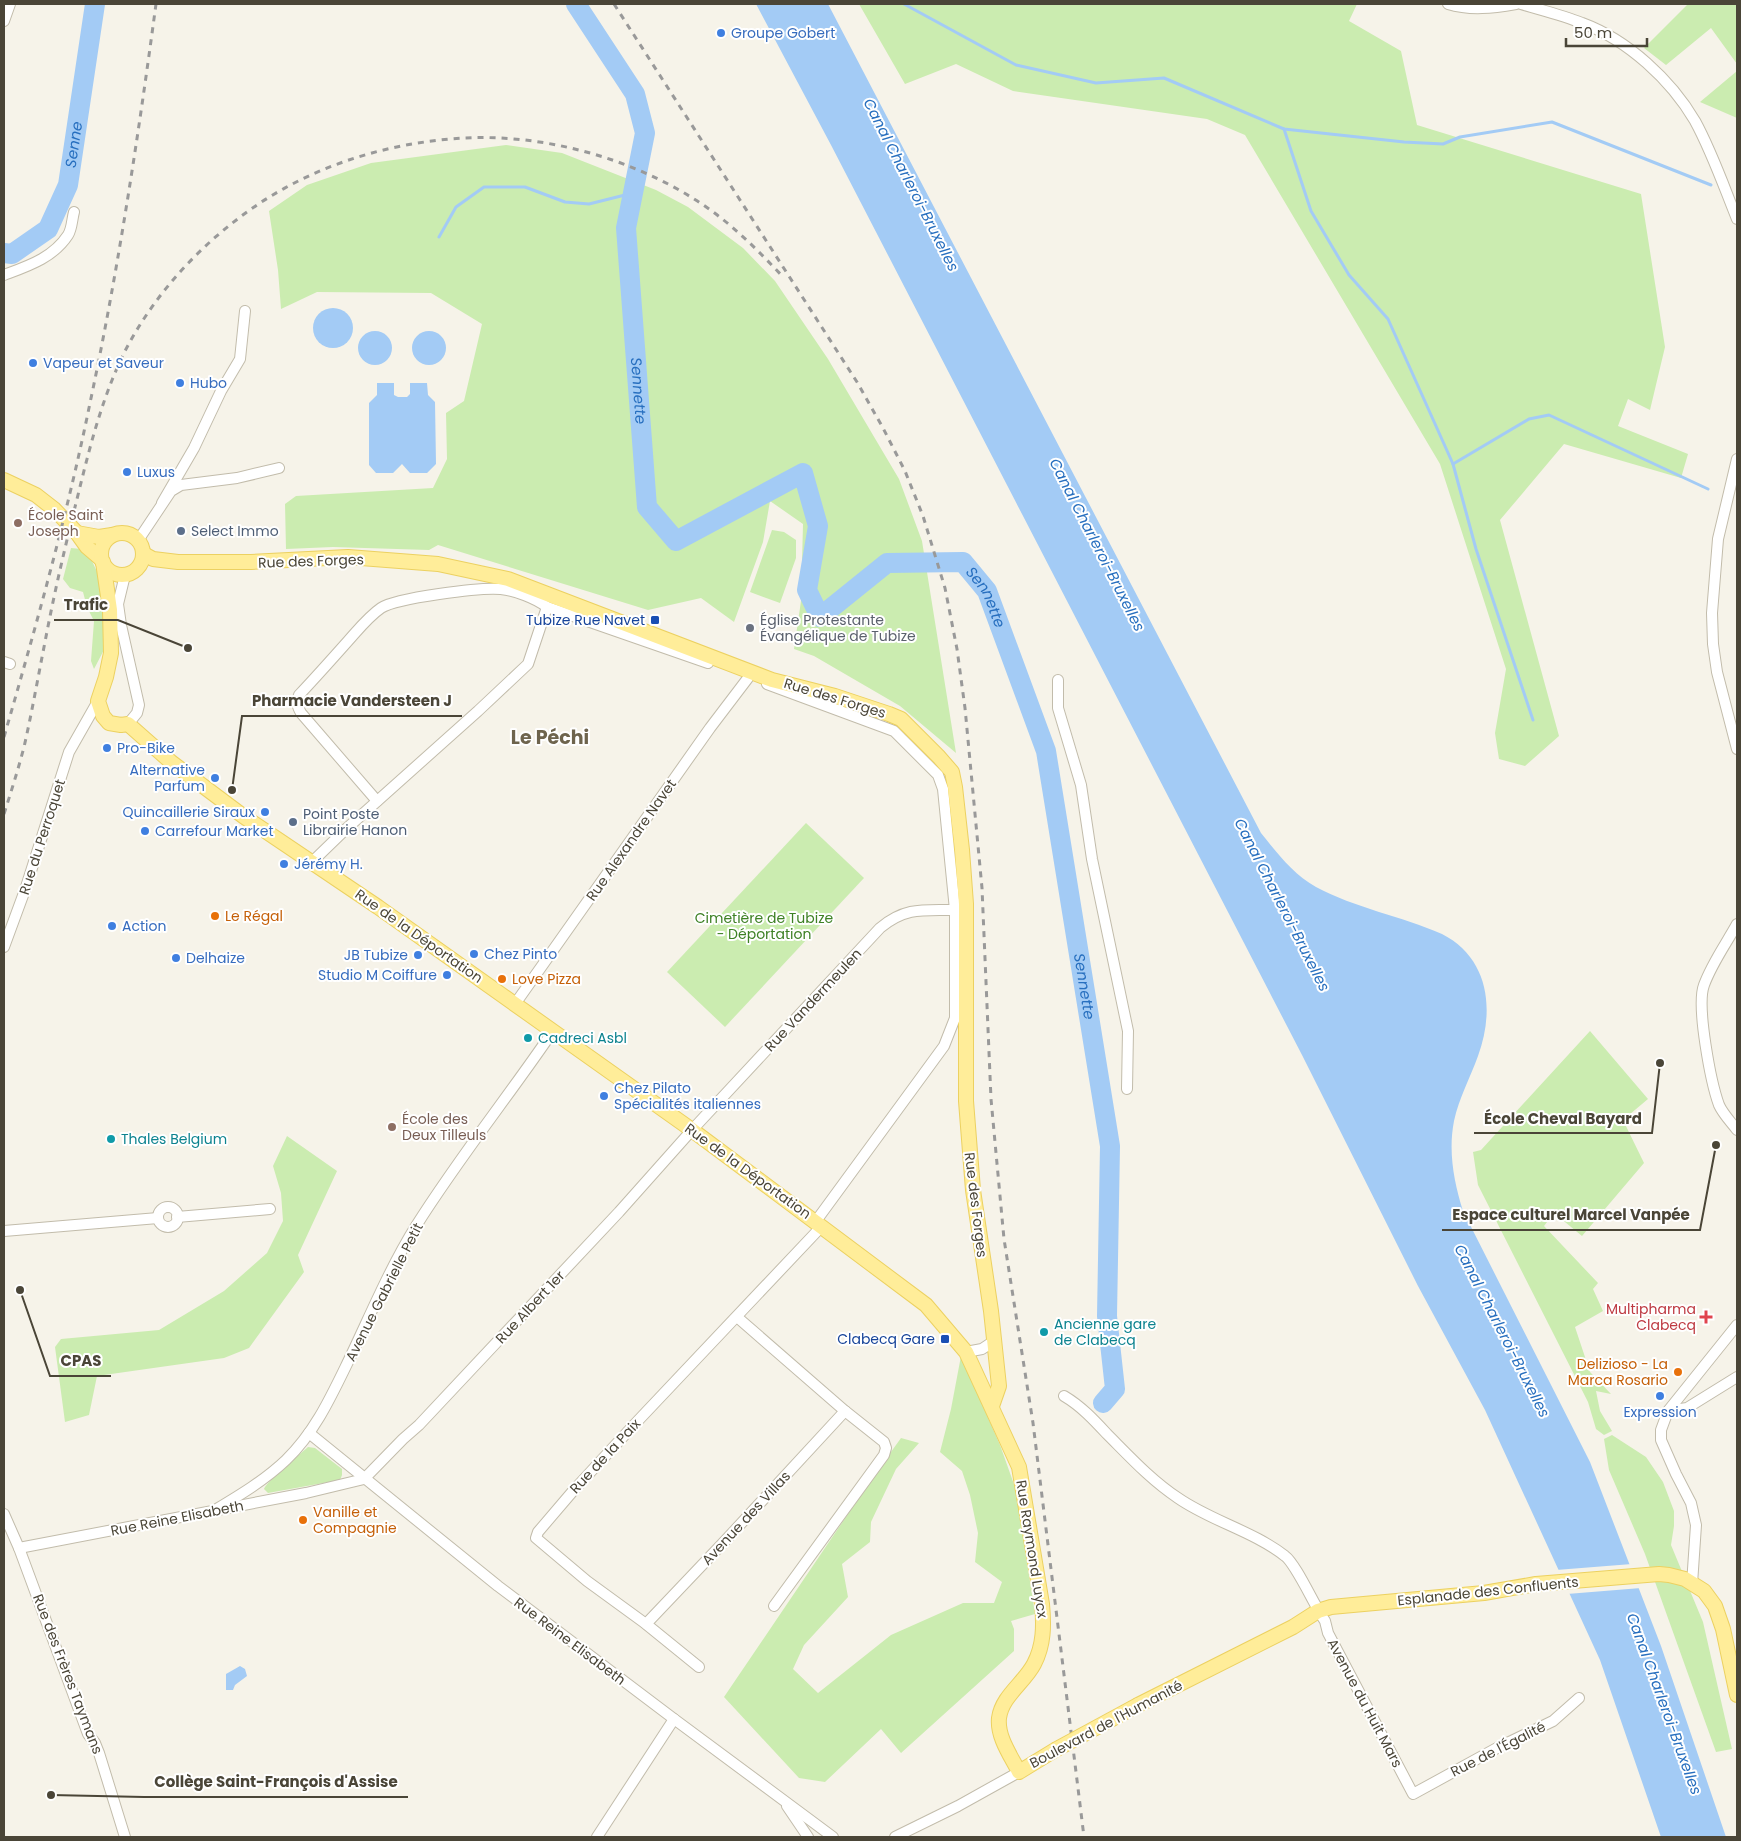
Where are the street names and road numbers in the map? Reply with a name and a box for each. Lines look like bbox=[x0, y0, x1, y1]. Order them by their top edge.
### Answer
street label: Rue des Forges bbox=[258, 549, 364, 573]
street label: Rue des Forges bbox=[781, 673, 889, 723]
street label: Rue Alexandre Navet bbox=[581, 775, 681, 905]
street label: Rue du Perroquet bbox=[14, 777, 70, 897]
street label: Rue de la Déportation bbox=[351, 884, 487, 988]
street label: Rue Vandermeulen bbox=[760, 944, 866, 1056]
street label: Rue de la Déportation bbox=[681, 1118, 815, 1224]
street label: Rue des Forges bbox=[960, 1151, 992, 1259]
street label: Avenue Gabrielle Petit bbox=[340, 1219, 428, 1365]
street label: Rue Albert 1er bbox=[491, 1266, 569, 1348]
street label: Rue de la Paix bbox=[565, 1414, 645, 1498]
street label: Avenue des Villas bbox=[697, 1467, 795, 1569]
street label: Rue Raymond Luycx bbox=[1011, 1479, 1053, 1620]
street label: Rue Reine Elisabeth bbox=[109, 1495, 245, 1541]
street label: Esplanade des Confluents bbox=[1396, 1572, 1580, 1610]
street label: Rue des Frères Taymans bbox=[28, 1591, 108, 1757]
street label: Rue Reine Elisabeth bbox=[510, 1592, 630, 1690]
street label: Avenue du Huit Mars bbox=[1322, 1635, 1408, 1771]
street label: Boulevard de l'Humanité bbox=[1026, 1675, 1186, 1773]
street label: Rue de l'Égalité bbox=[1447, 1716, 1549, 1782]

